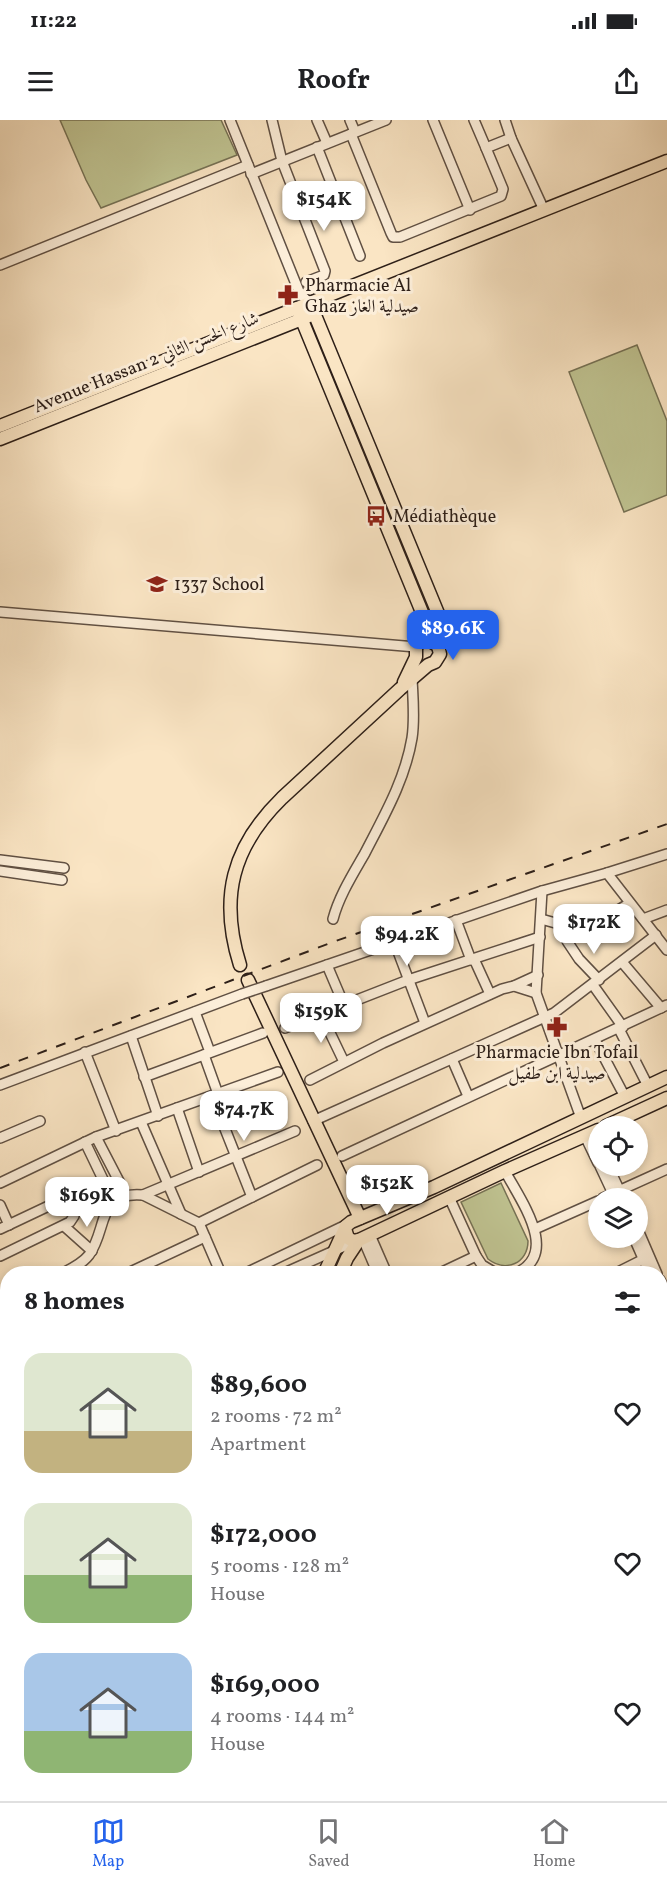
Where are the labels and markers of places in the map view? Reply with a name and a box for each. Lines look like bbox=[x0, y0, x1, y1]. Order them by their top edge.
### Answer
pin: $154K bbox=[282, 181, 366, 232]
place label: Pharmacie Al Ghaz صيدلية الغاز bbox=[305, 274, 419, 320]
pharmacy icon: Pharmacie Al Ghaz صيدلية الغاز bbox=[276, 283, 300, 307]
bus stop icon: Médiathèque bbox=[364, 504, 388, 528]
place label: Médiathèque bbox=[393, 505, 496, 530]
school or university icon: 1337 School bbox=[145, 572, 169, 596]
place label: 1337 School bbox=[174, 573, 264, 598]
pin: $89.6K bbox=[404, 610, 502, 661]
pin: $172K bbox=[552, 904, 636, 955]
pin: $94.2K bbox=[358, 916, 456, 967]
pin: $159K bbox=[279, 993, 363, 1044]
pharmacy icon: Pharmacie Ibn Tofail صيدلية ابن طفيل bbox=[545, 1015, 569, 1039]
place label: Pharmacie Ibn Tofail صيدلية ابن طفيل bbox=[476, 1041, 638, 1087]
pin: $74.7K bbox=[195, 1091, 293, 1142]
pin: $152K bbox=[345, 1165, 429, 1216]
pin: $169K bbox=[45, 1177, 129, 1228]

